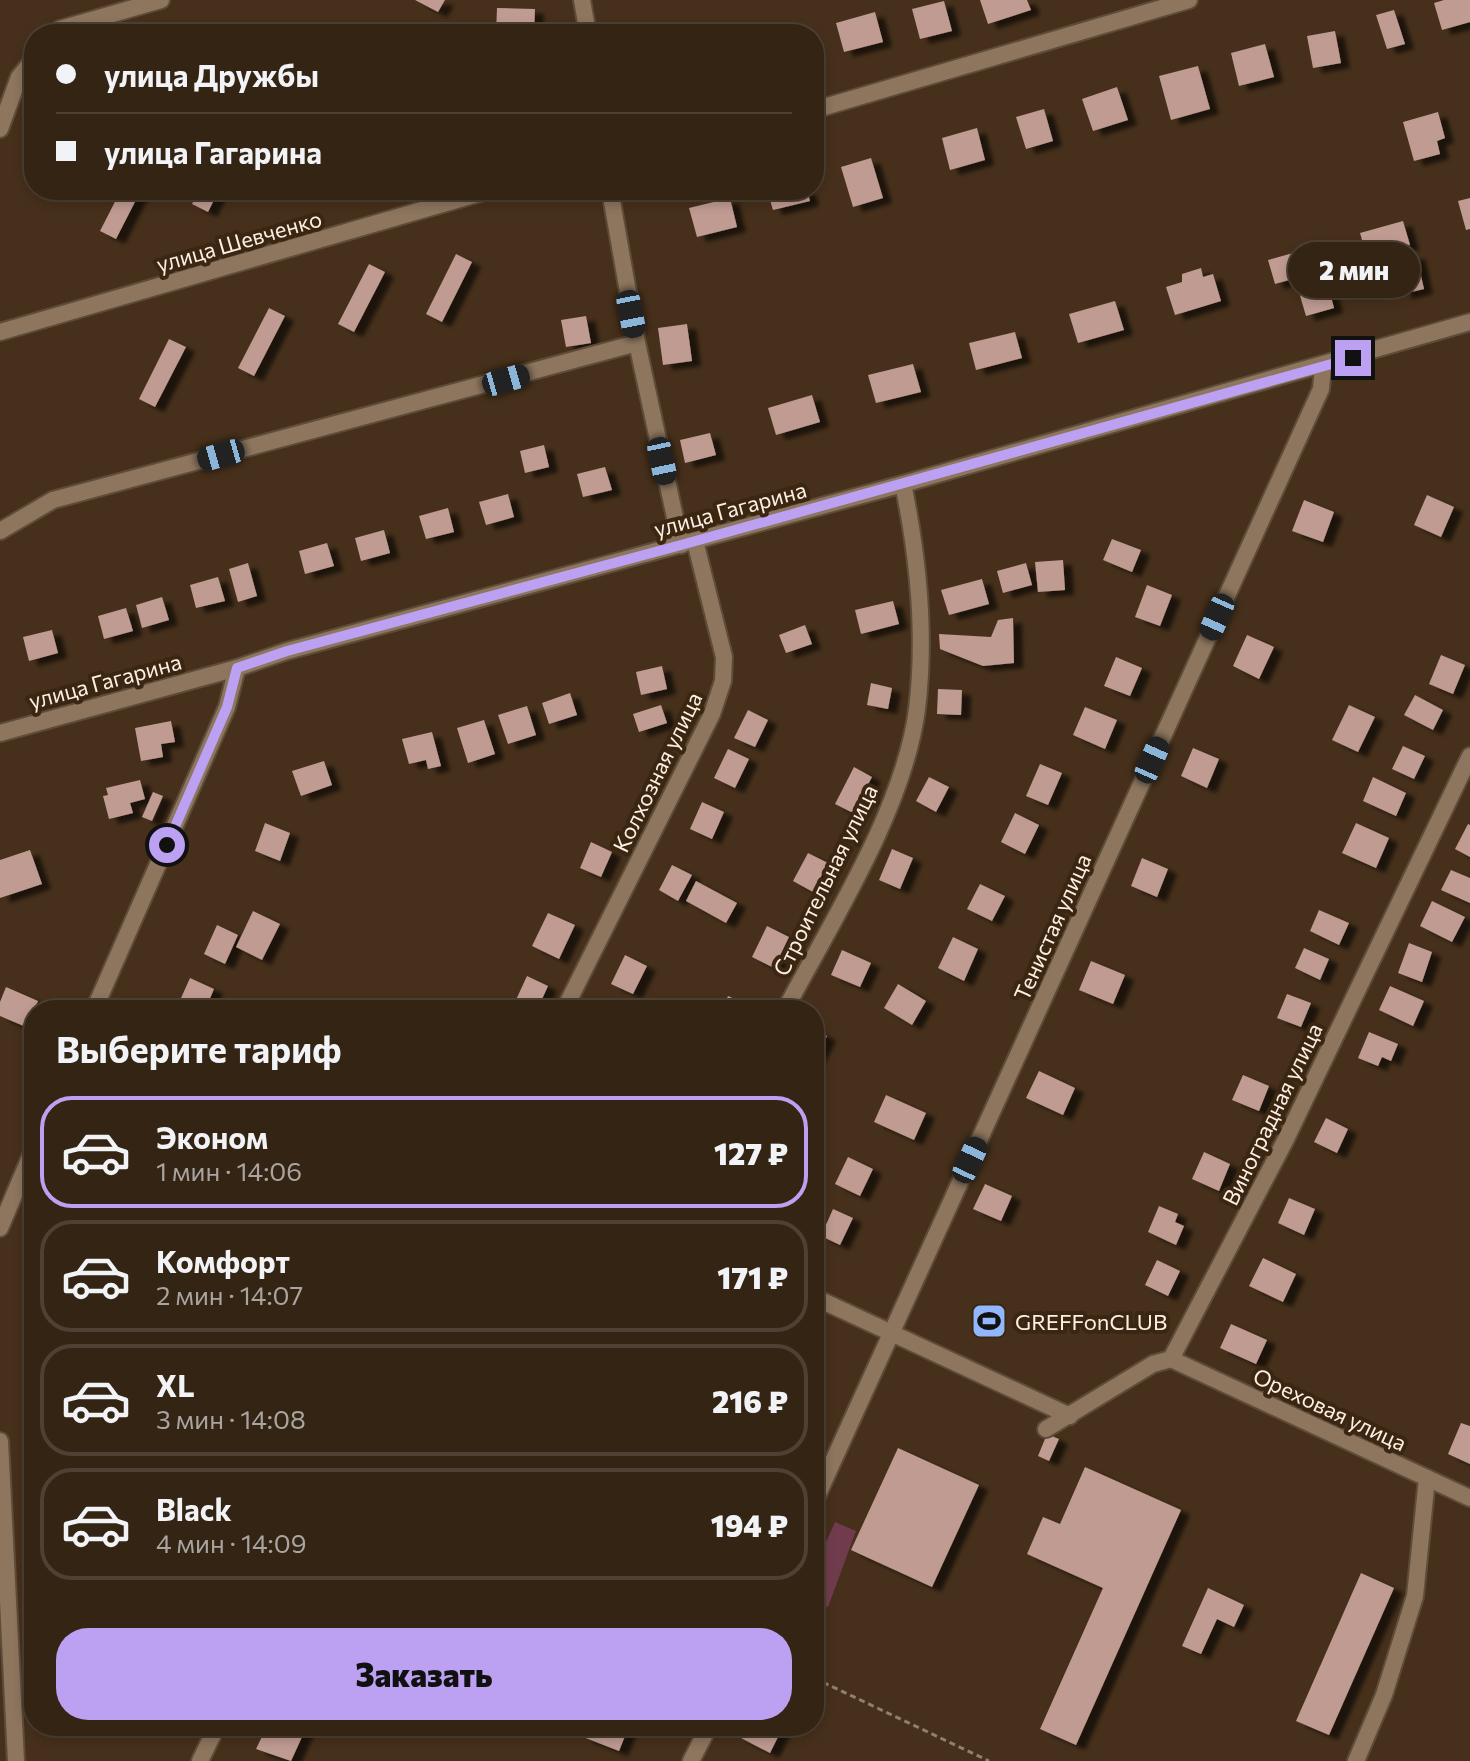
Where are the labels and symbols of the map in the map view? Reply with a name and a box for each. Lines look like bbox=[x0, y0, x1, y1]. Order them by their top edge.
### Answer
street label: улица Шевченко bbox=[153, 204, 325, 278]
callout: 2 мин bbox=[1287, 242, 1419, 298]
car bbox=[615, 288, 647, 340]
route end bbox=[1335, 340, 1371, 376]
car bbox=[480, 362, 532, 398]
car bbox=[645, 435, 679, 487]
car bbox=[195, 437, 247, 473]
street label: улица Гагарина bbox=[651, 476, 809, 542]
car bbox=[1196, 590, 1238, 644]
street label: улица Гагарина bbox=[26, 648, 184, 714]
street label: Колхозная улица bbox=[607, 688, 707, 856]
car bbox=[1131, 733, 1173, 787]
street label: Строительная улица bbox=[767, 780, 883, 980]
route start bbox=[149, 827, 185, 863]
street label: Тенистая улица bbox=[1008, 849, 1096, 1005]
street label: Виноградная улица bbox=[1216, 1019, 1328, 1209]
car bbox=[949, 1133, 991, 1187]
sports icon: GREFFonCLUB bbox=[970, 1302, 1008, 1340]
place label: GREFFonCLUB bbox=[1015, 1308, 1167, 1335]
street label: Ореховая улица bbox=[1249, 1362, 1411, 1456]

